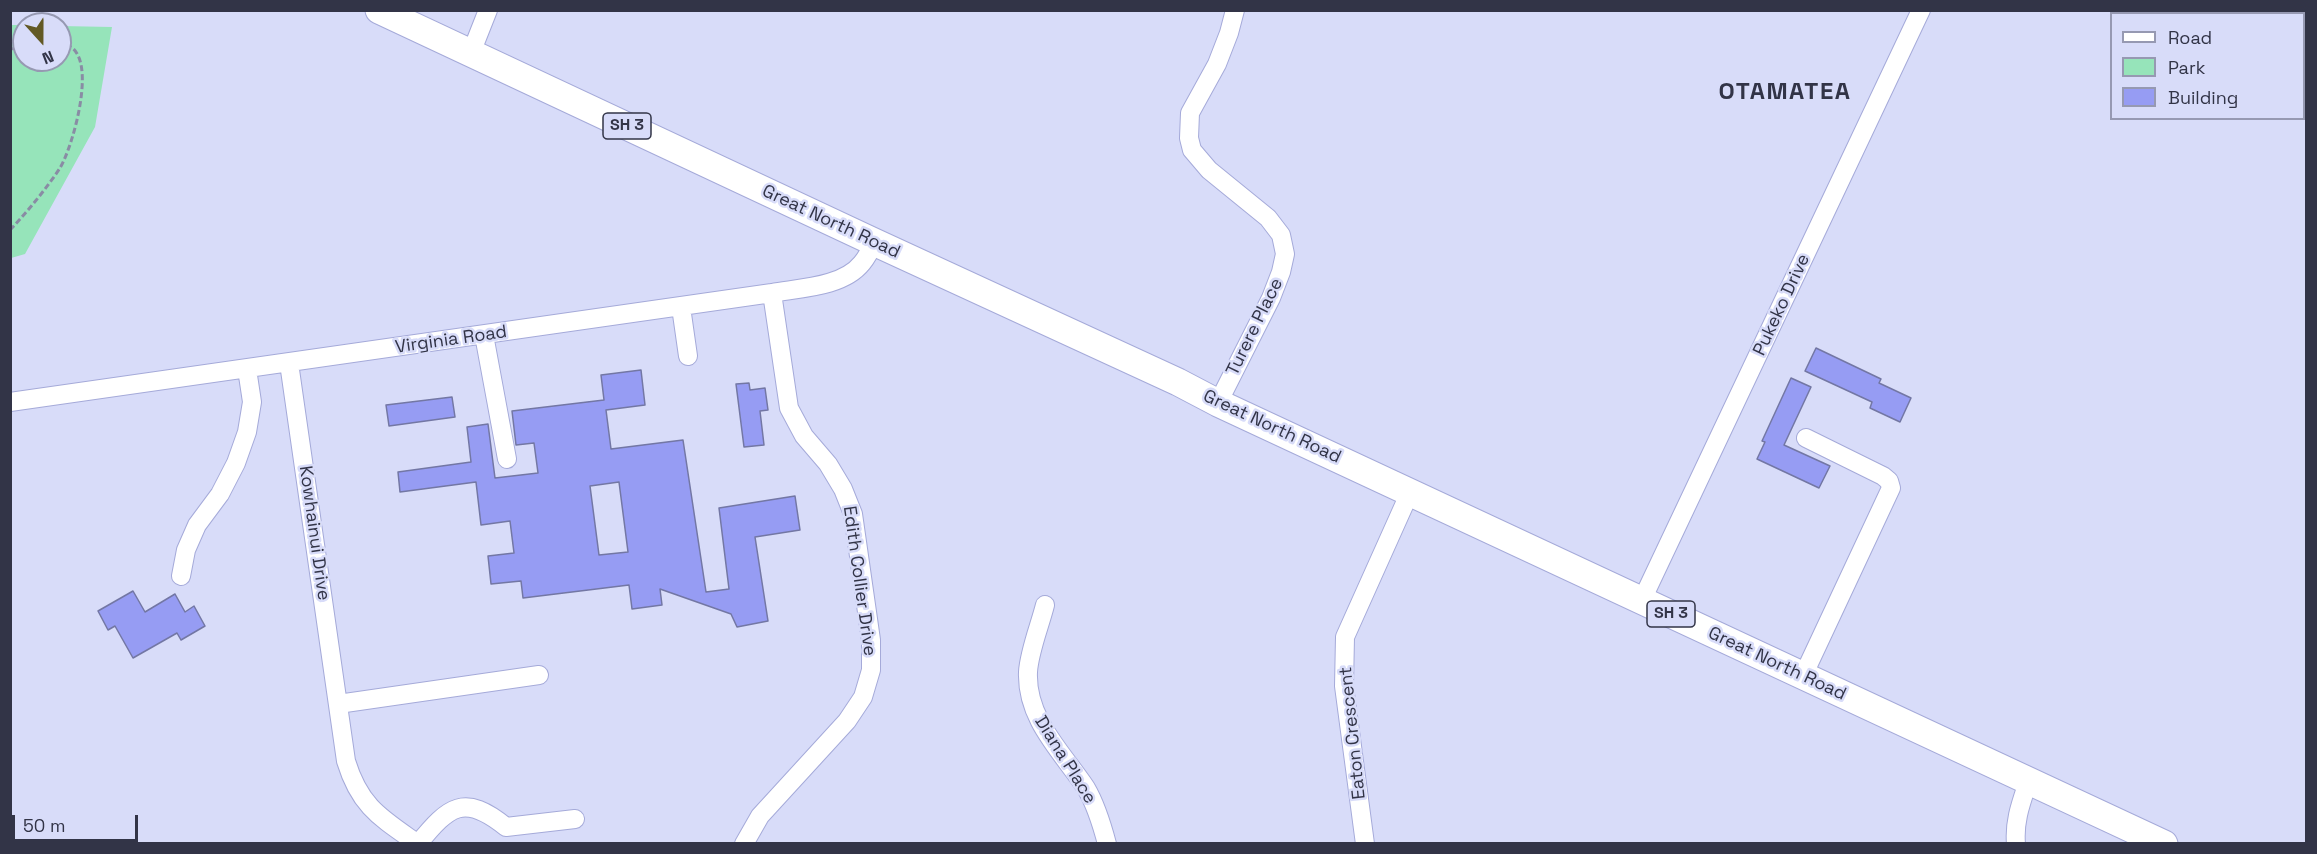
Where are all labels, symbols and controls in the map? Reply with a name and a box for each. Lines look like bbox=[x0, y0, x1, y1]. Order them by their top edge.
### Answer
north arrow bbox=[12, 12, 72, 72]
legend bbox=[2110, 12, 2305, 120]
text: Road bbox=[2168, 26, 2212, 49]
text: N bbox=[39, 46, 57, 69]
text: Park bbox=[2168, 56, 2205, 79]
district label: OTAMATEA bbox=[1719, 78, 1851, 106]
text: Building bbox=[2168, 86, 2238, 109]
road number: SH 3 bbox=[603, 113, 651, 139]
street label: Great North Road bbox=[759, 181, 903, 263]
street label: Pukeko Drive bbox=[1749, 251, 1815, 359]
street label: Turere Place bbox=[1222, 275, 1288, 379]
street label: Virginia Road bbox=[394, 321, 508, 359]
street label: Great North Road bbox=[1200, 386, 1344, 468]
street label: Kowhainui Drive bbox=[294, 464, 334, 602]
street label: Edith Collier Drive bbox=[838, 505, 880, 657]
road number: SH 3 bbox=[1647, 601, 1695, 627]
street label: Great North Road bbox=[1705, 623, 1849, 705]
street label: Eaton Crescent bbox=[1335, 666, 1371, 800]
street label: Diana Place bbox=[1029, 712, 1101, 808]
scale bar bbox=[15, 803, 141, 841]
text: 50 m bbox=[23, 814, 65, 837]

